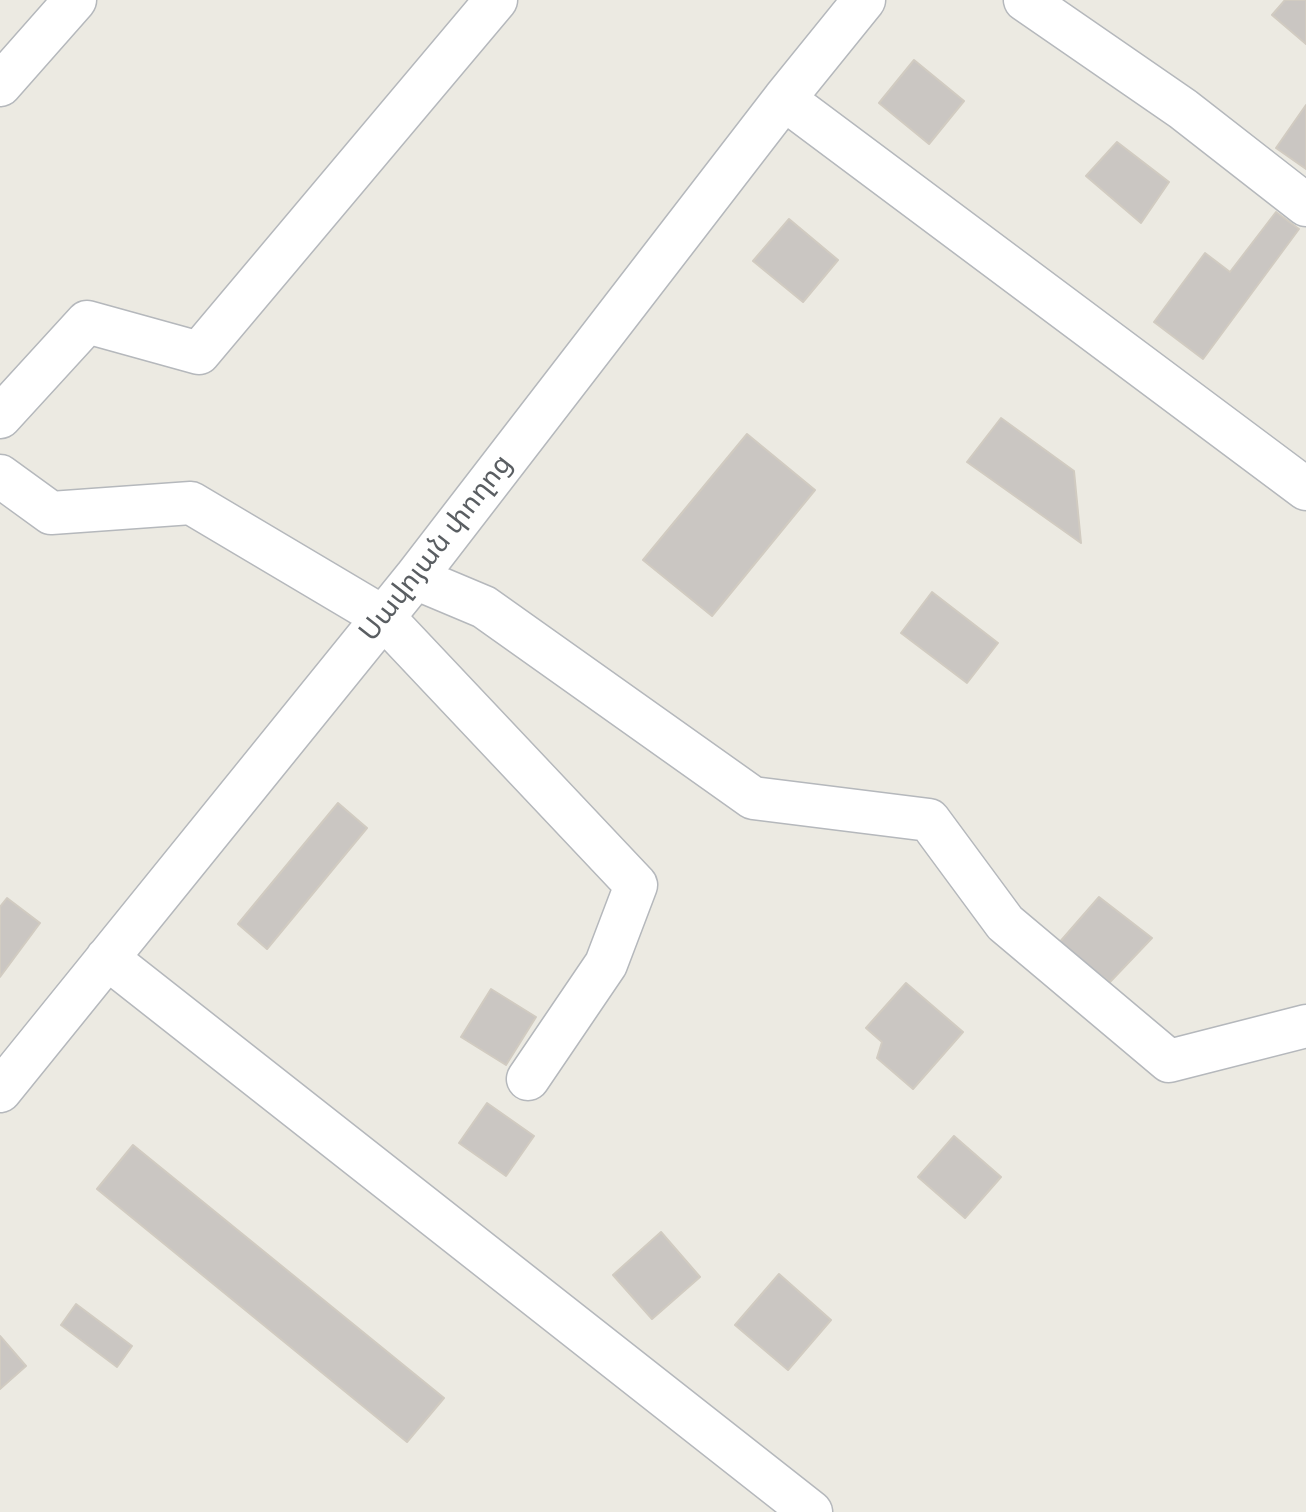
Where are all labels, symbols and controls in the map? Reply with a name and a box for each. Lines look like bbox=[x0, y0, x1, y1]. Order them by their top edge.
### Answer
street label: Սավոյան փողոց bbox=[353, 448, 519, 648]

